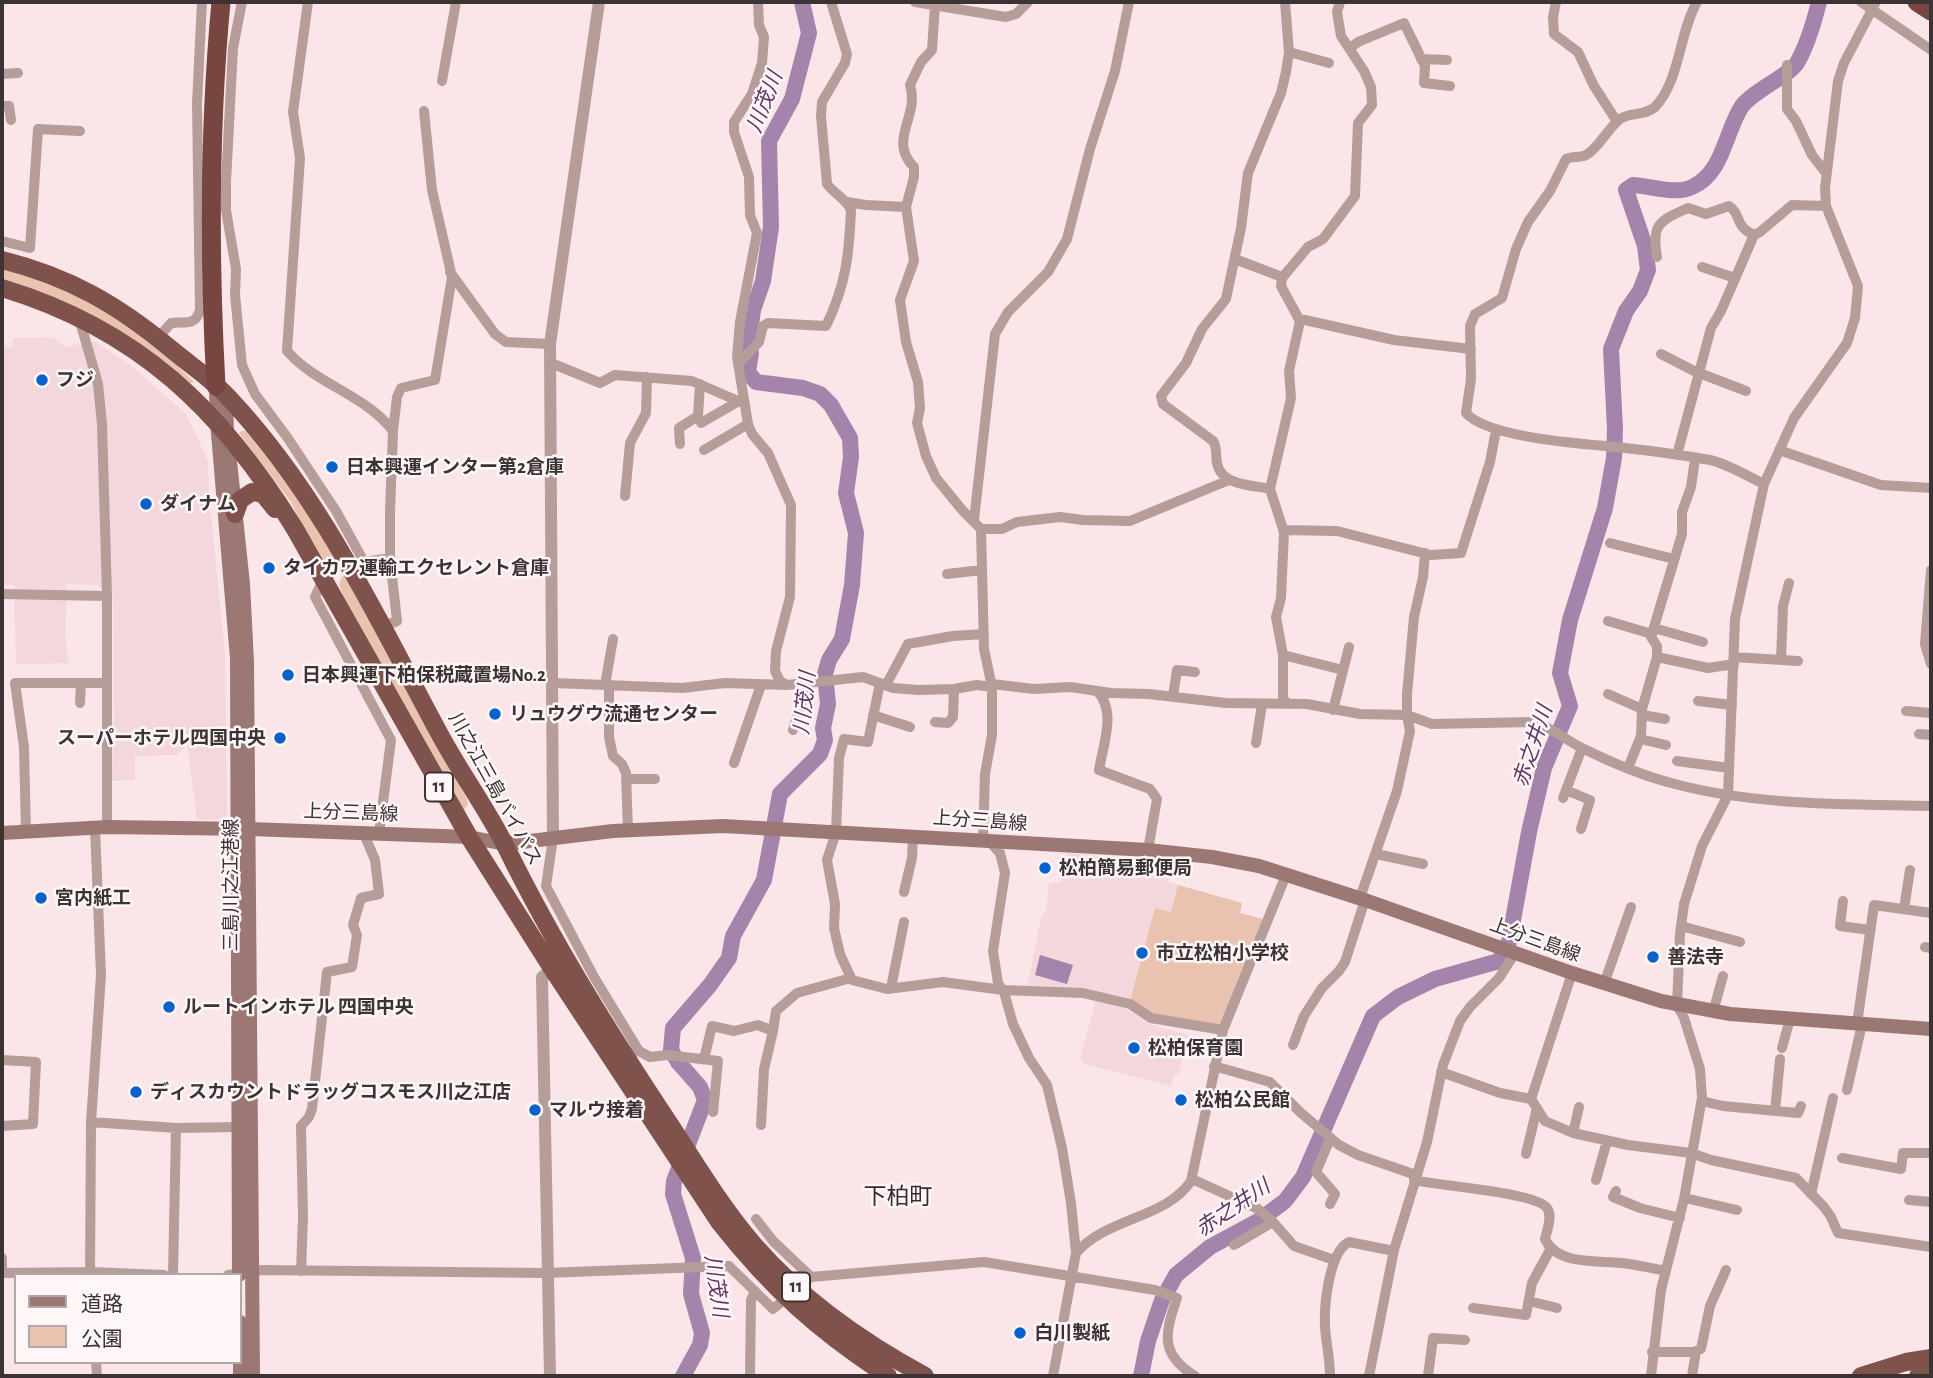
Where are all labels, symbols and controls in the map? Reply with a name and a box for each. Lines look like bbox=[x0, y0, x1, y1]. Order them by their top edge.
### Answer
water label: 川茂川 bbox=[742, 68, 788, 136]
place label: フジ bbox=[56, 369, 94, 391]
marker: フジ bbox=[34, 372, 50, 388]
place label: 日本興運インター第2倉庫 bbox=[346, 456, 564, 478]
marker: 日本興運インター第2倉庫 bbox=[324, 459, 340, 475]
place label: ダイナム bbox=[160, 493, 236, 515]
marker: ダイナム bbox=[138, 496, 154, 512]
place label: タイカワ運輸エクセレント倉庫 bbox=[283, 557, 549, 579]
marker: タイカワ運輸エクセレント倉庫 bbox=[261, 560, 277, 576]
place label: 日本興運下柏保税蔵置場No.2 bbox=[302, 664, 546, 686]
marker: 日本興運下柏保税蔵置場No.2 bbox=[280, 667, 296, 683]
water label: 川茂川 bbox=[789, 670, 821, 736]
water label: 赤之井川 bbox=[1508, 702, 1558, 790]
place label: リュウグウ流通センター bbox=[509, 703, 718, 725]
marker: リュウグウ流通センター bbox=[487, 706, 503, 722]
street label: 川之江三島バイパス bbox=[444, 709, 546, 869]
place label: スーパーホテル四国中央 bbox=[57, 727, 266, 749]
marker: スーパーホテル四国中央 bbox=[272, 730, 288, 746]
road number: 11 bbox=[425, 772, 453, 802]
street label: 上分三島線 bbox=[303, 800, 399, 826]
street label: 上分三島線 bbox=[932, 806, 1028, 836]
street label: 三島川之江港線 bbox=[220, 819, 242, 951]
place label: 松柏簡易郵便局 bbox=[1059, 857, 1192, 879]
marker: 松柏簡易郵便局 bbox=[1037, 860, 1053, 876]
place label: 宮内紙工 bbox=[55, 887, 131, 909]
marker: 宮内紙工 bbox=[33, 890, 49, 906]
street label: 上分三島線 bbox=[1486, 913, 1584, 967]
place label: 市立松柏小学校 bbox=[1156, 942, 1289, 964]
marker: 市立松柏小学校 bbox=[1134, 945, 1150, 961]
place label: 善法寺 bbox=[1667, 946, 1724, 968]
marker: 善法寺 bbox=[1645, 949, 1661, 965]
place label: ルートインホテル 四国中央 bbox=[183, 996, 414, 1018]
marker: ルートインホテル 四国中央 bbox=[161, 999, 177, 1015]
place label: 松柏保育園 bbox=[1148, 1037, 1243, 1059]
marker: 松柏保育園 bbox=[1126, 1040, 1142, 1056]
place label: ディスカウントドラッグコスモス川之江店 bbox=[150, 1081, 511, 1103]
marker: ディスカウントドラッグコスモス川之江店 bbox=[128, 1084, 144, 1100]
place label: 松柏公民館 bbox=[1195, 1089, 1290, 1111]
marker: 松柏公民館 bbox=[1173, 1092, 1189, 1108]
place label: マルウ接着 bbox=[549, 1099, 644, 1121]
marker: マルウ接着 bbox=[527, 1102, 543, 1118]
water label: 赤之井川 bbox=[1191, 1174, 1275, 1242]
district label: 下柏町 bbox=[864, 1183, 932, 1211]
water label: 川茂川 bbox=[699, 1253, 733, 1319]
road number: 11 bbox=[782, 1272, 810, 1302]
legend bbox=[14, 1273, 242, 1364]
text: 道路 bbox=[81, 1294, 123, 1315]
place label: 白川製紙 bbox=[1034, 1322, 1110, 1344]
marker: 白川製紙 bbox=[1012, 1325, 1028, 1341]
text: 公園 bbox=[81, 1329, 123, 1350]

